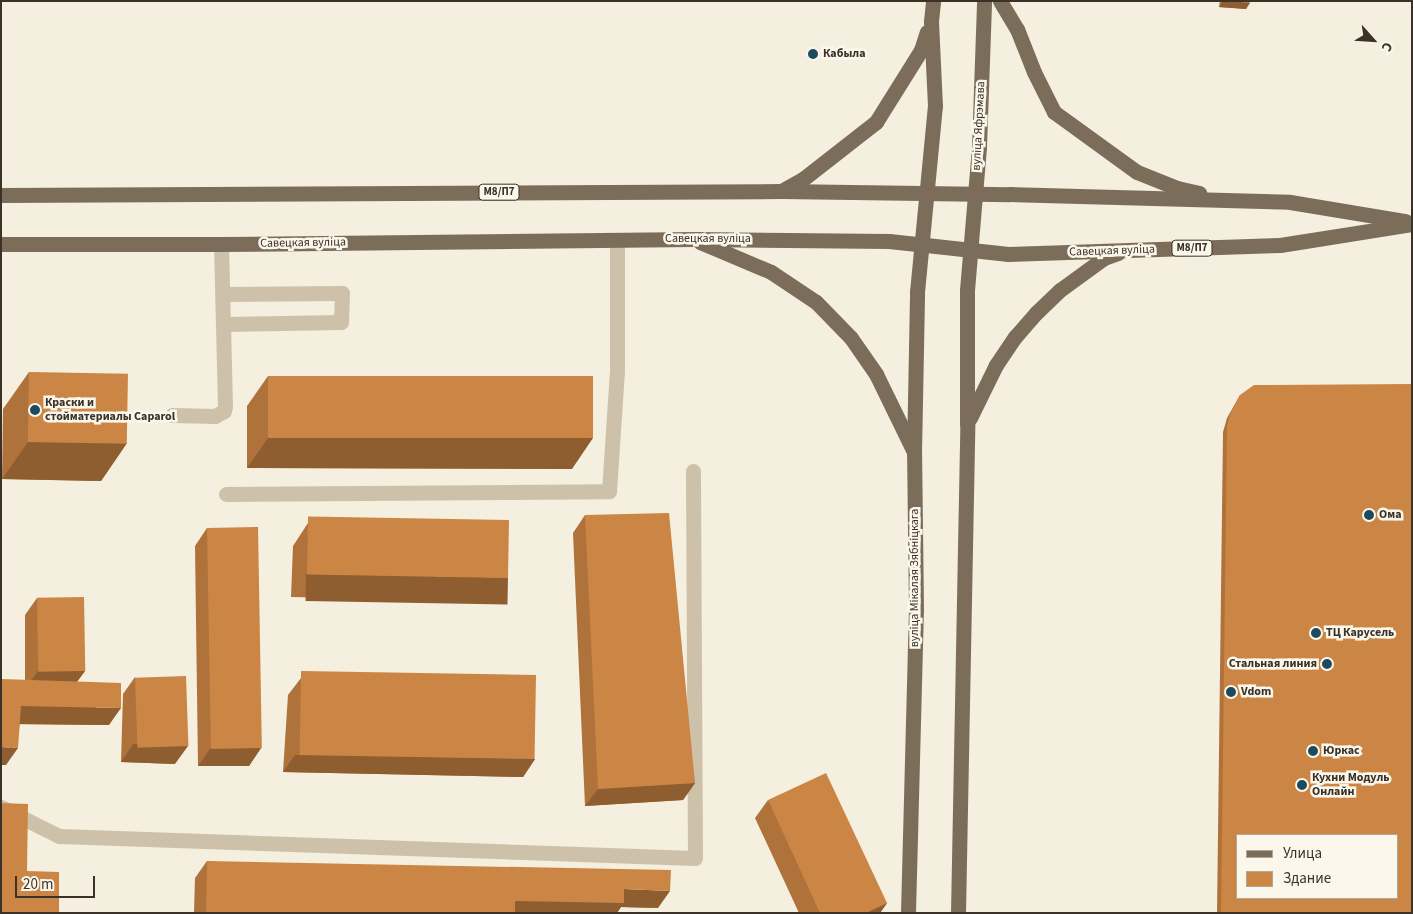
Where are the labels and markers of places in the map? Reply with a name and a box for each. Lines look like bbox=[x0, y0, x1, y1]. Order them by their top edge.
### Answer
place label: Кабыла bbox=[823, 47, 865, 61]
marker: Кабыла bbox=[807, 48, 819, 60]
place label: Краски и стойматериалы Сaparol bbox=[45, 396, 175, 424]
marker: Краски и стойматериалы Сaparol bbox=[29, 404, 41, 416]
place label: Ома bbox=[1379, 508, 1401, 522]
marker: Ома bbox=[1363, 509, 1375, 521]
place label: ТЦ Карусель bbox=[1326, 626, 1394, 640]
marker: ТЦ Карусель bbox=[1310, 627, 1322, 639]
place label: Стальная линия bbox=[1229, 657, 1317, 671]
marker: Стальная линия bbox=[1321, 658, 1333, 670]
place label: Vdom bbox=[1241, 685, 1271, 699]
marker: Vdom bbox=[1225, 686, 1237, 698]
place label: Юркас bbox=[1323, 744, 1360, 758]
marker: Юркас bbox=[1307, 745, 1319, 757]
place label: Кухни Модуль Онлайн bbox=[1312, 771, 1389, 799]
marker: Кухни Модуль Онлайн bbox=[1296, 779, 1308, 791]

